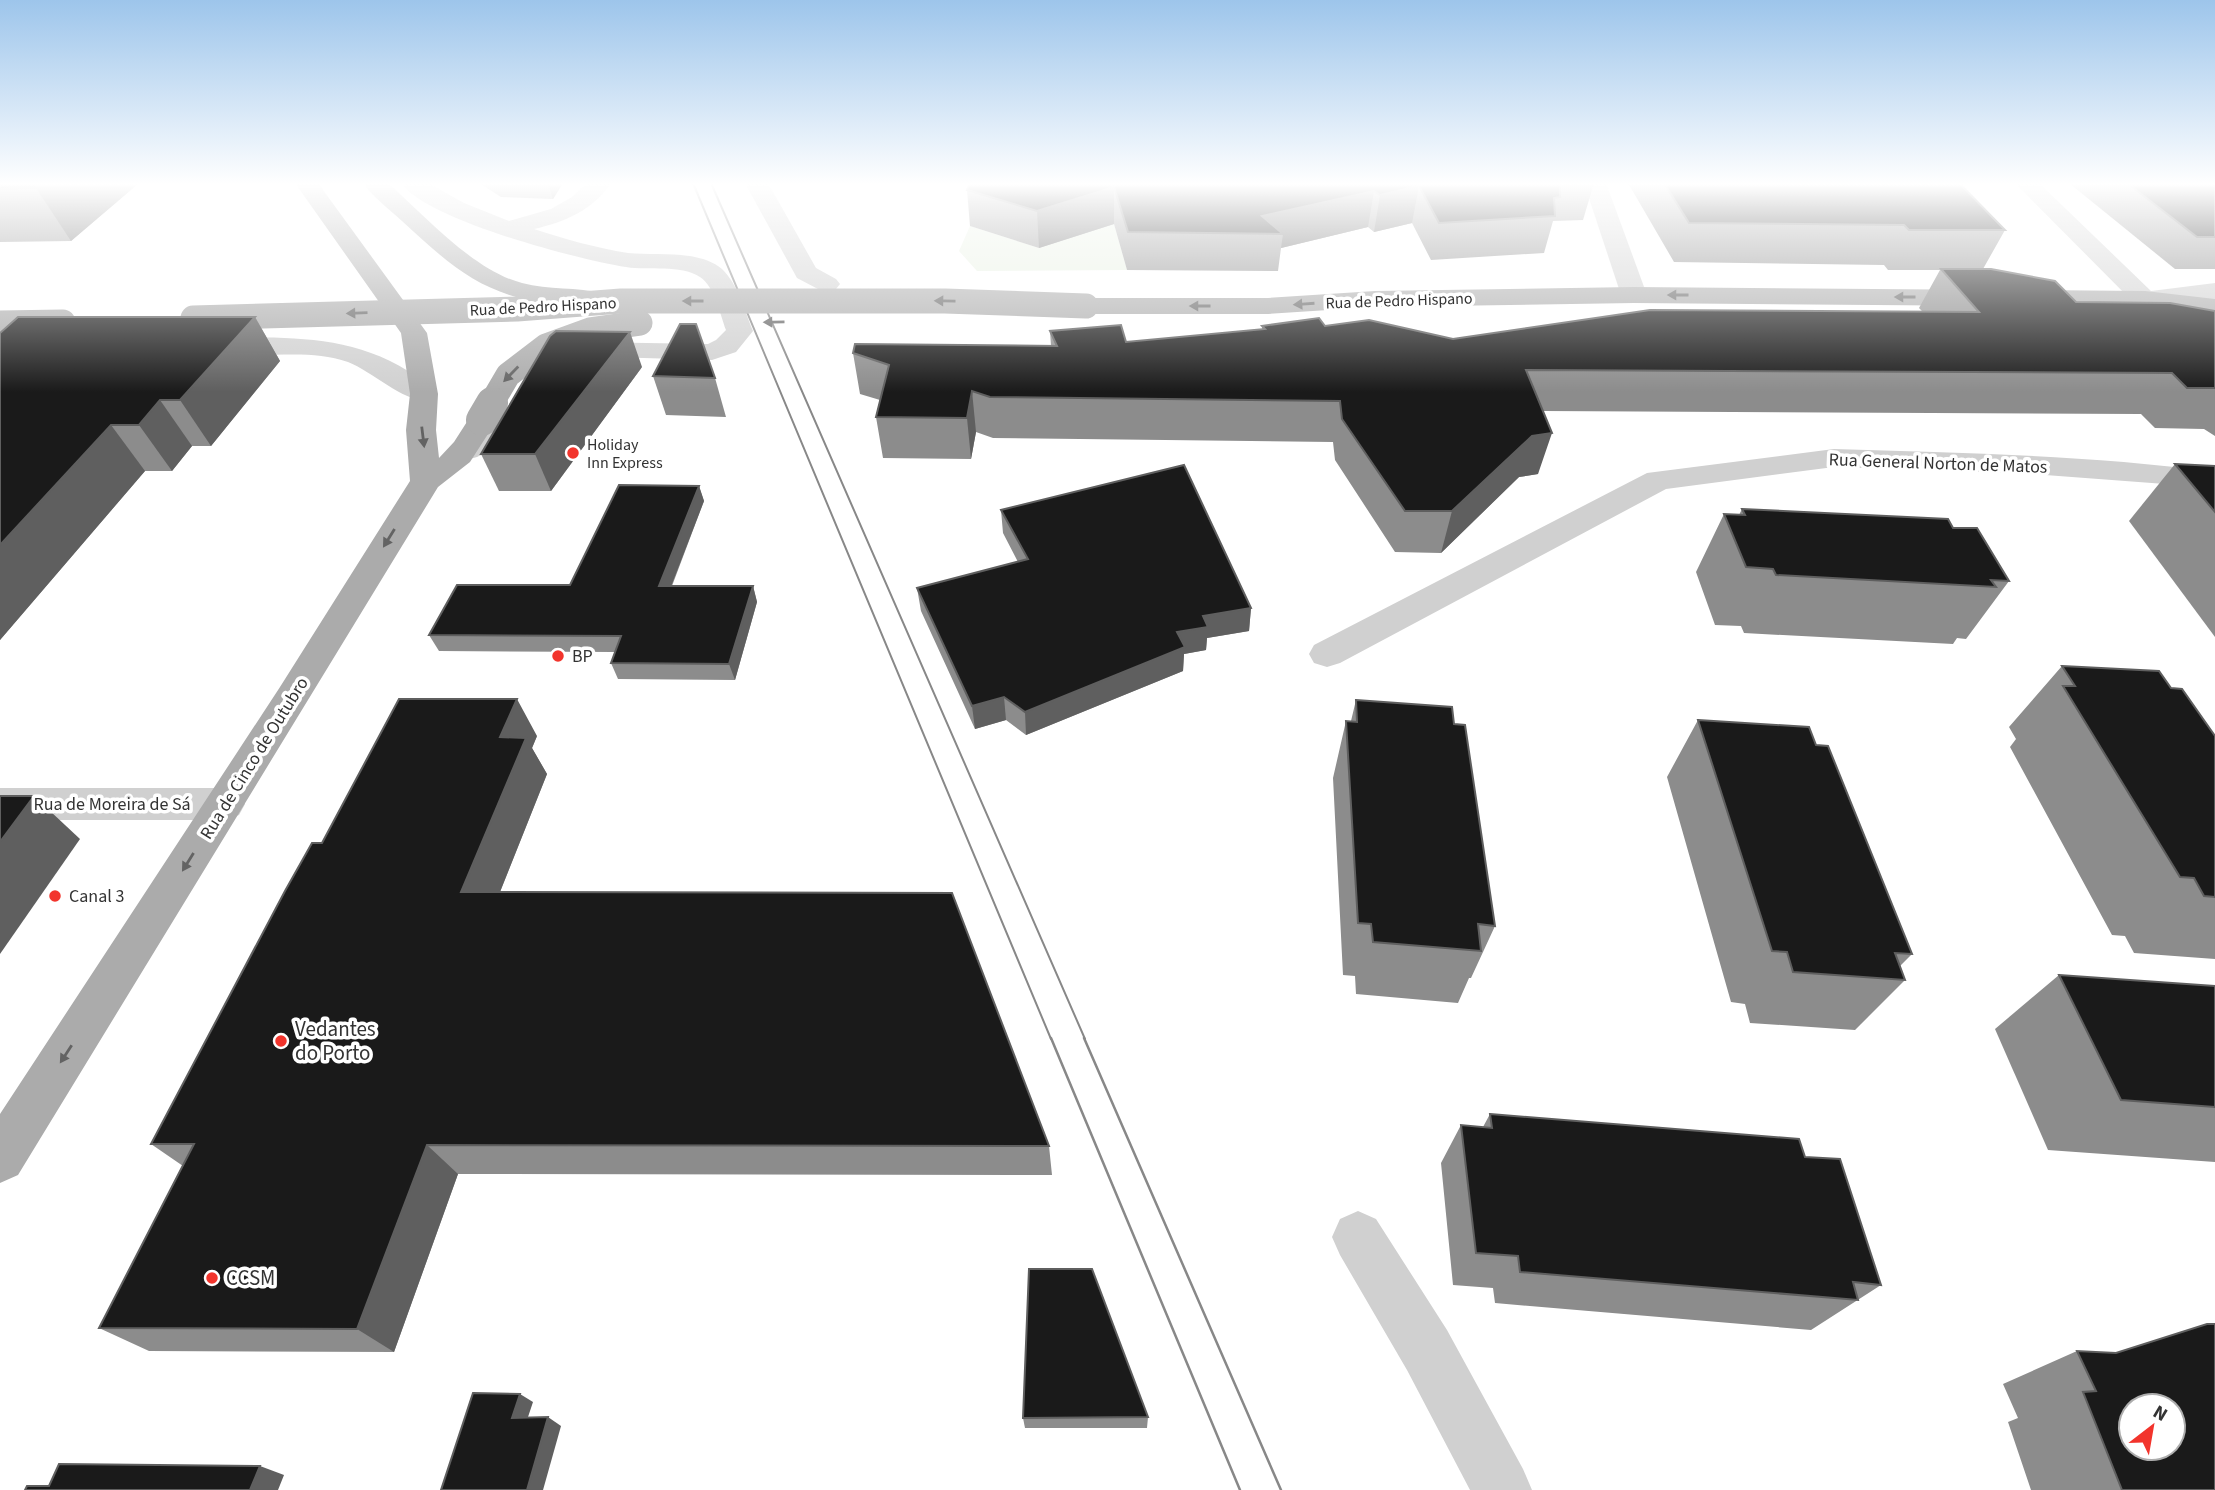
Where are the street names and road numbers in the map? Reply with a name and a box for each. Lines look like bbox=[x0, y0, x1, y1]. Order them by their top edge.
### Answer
street label: Rua de Pedro Hispano bbox=[1325, 287, 1473, 315]
street label: Rua de Pedro Hispano bbox=[469, 292, 617, 322]
street label: Rua General Norton de Matos bbox=[1828, 447, 2048, 480]
street label: Rua de Cinco de Outubro bbox=[194, 672, 315, 844]
street label: Rua de Moreira de Sá bbox=[33, 792, 191, 817]

